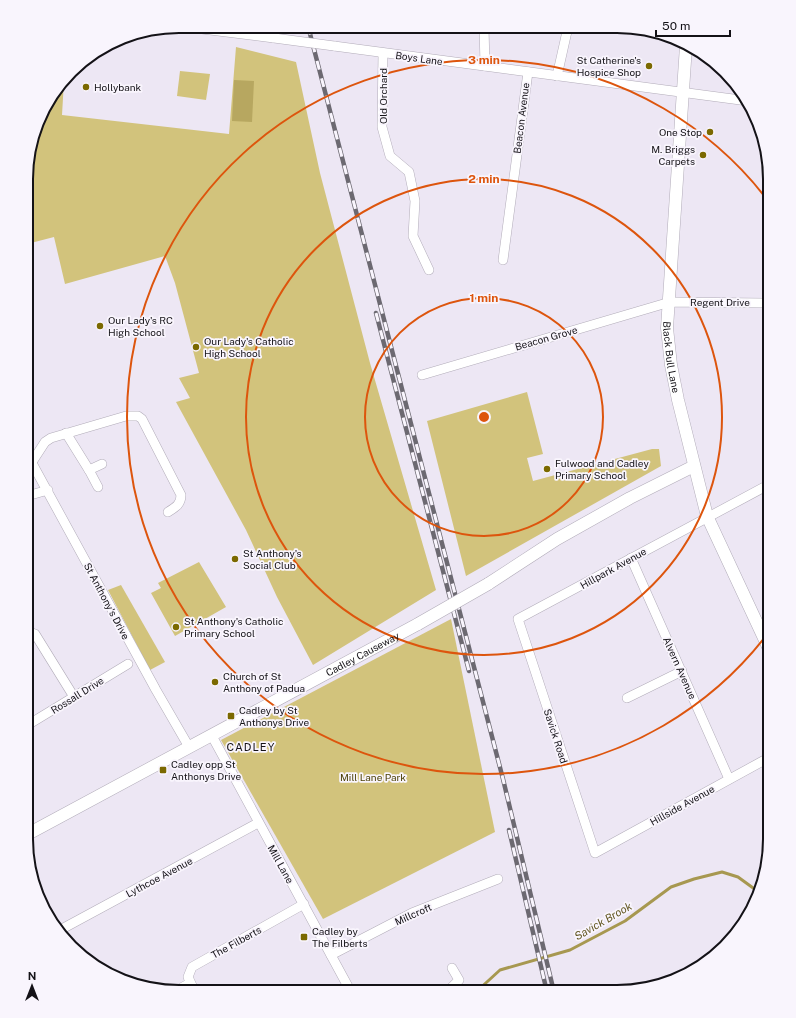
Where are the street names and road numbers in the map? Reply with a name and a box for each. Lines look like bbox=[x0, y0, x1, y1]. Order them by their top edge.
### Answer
street label: Boys Lane bbox=[395, 49, 444, 67]
street label: Old Orchard bbox=[377, 68, 389, 124]
street label: Beacon Avenue bbox=[511, 81, 531, 154]
street label: Regent Drive bbox=[690, 296, 750, 308]
street label: Black Bull Lane bbox=[661, 321, 682, 394]
street label: Beacon Grove bbox=[513, 323, 579, 353]
street label: Hillpark Avenue bbox=[578, 545, 648, 591]
street label: St Anthony's Drive bbox=[82, 561, 132, 642]
street label: Cadley Causeway bbox=[324, 629, 402, 679]
street label: Alvern Avenue bbox=[661, 635, 699, 701]
street label: Rossall Drive bbox=[48, 674, 106, 716]
street label: Savick Road bbox=[542, 707, 570, 765]
street label: Hillside Avenue bbox=[648, 782, 717, 828]
street label: Mill Lane bbox=[265, 843, 297, 886]
street label: Lythcoe Avenue bbox=[124, 854, 195, 900]
street label: Millcroft bbox=[393, 900, 433, 927]
street label: The Filberts bbox=[209, 923, 263, 961]

